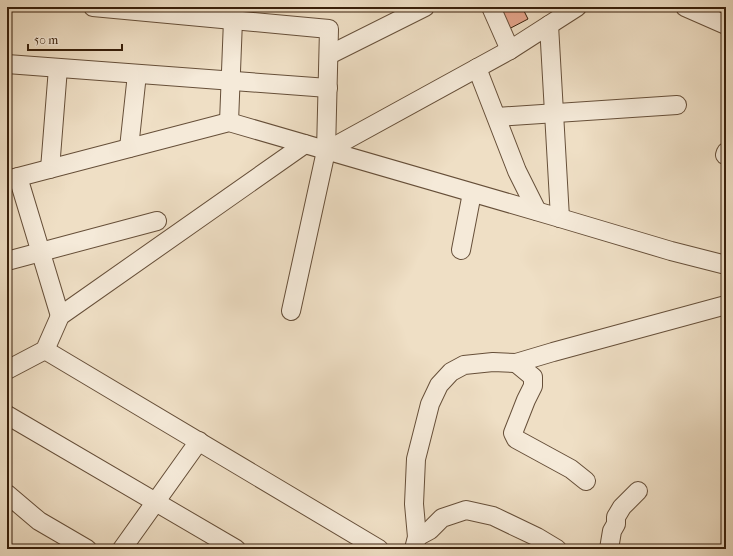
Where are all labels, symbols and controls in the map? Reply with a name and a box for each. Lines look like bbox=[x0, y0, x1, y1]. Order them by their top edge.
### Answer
scale bar bbox=[28, 26, 122, 52]
text: 50 m bbox=[34, 33, 58, 47]

